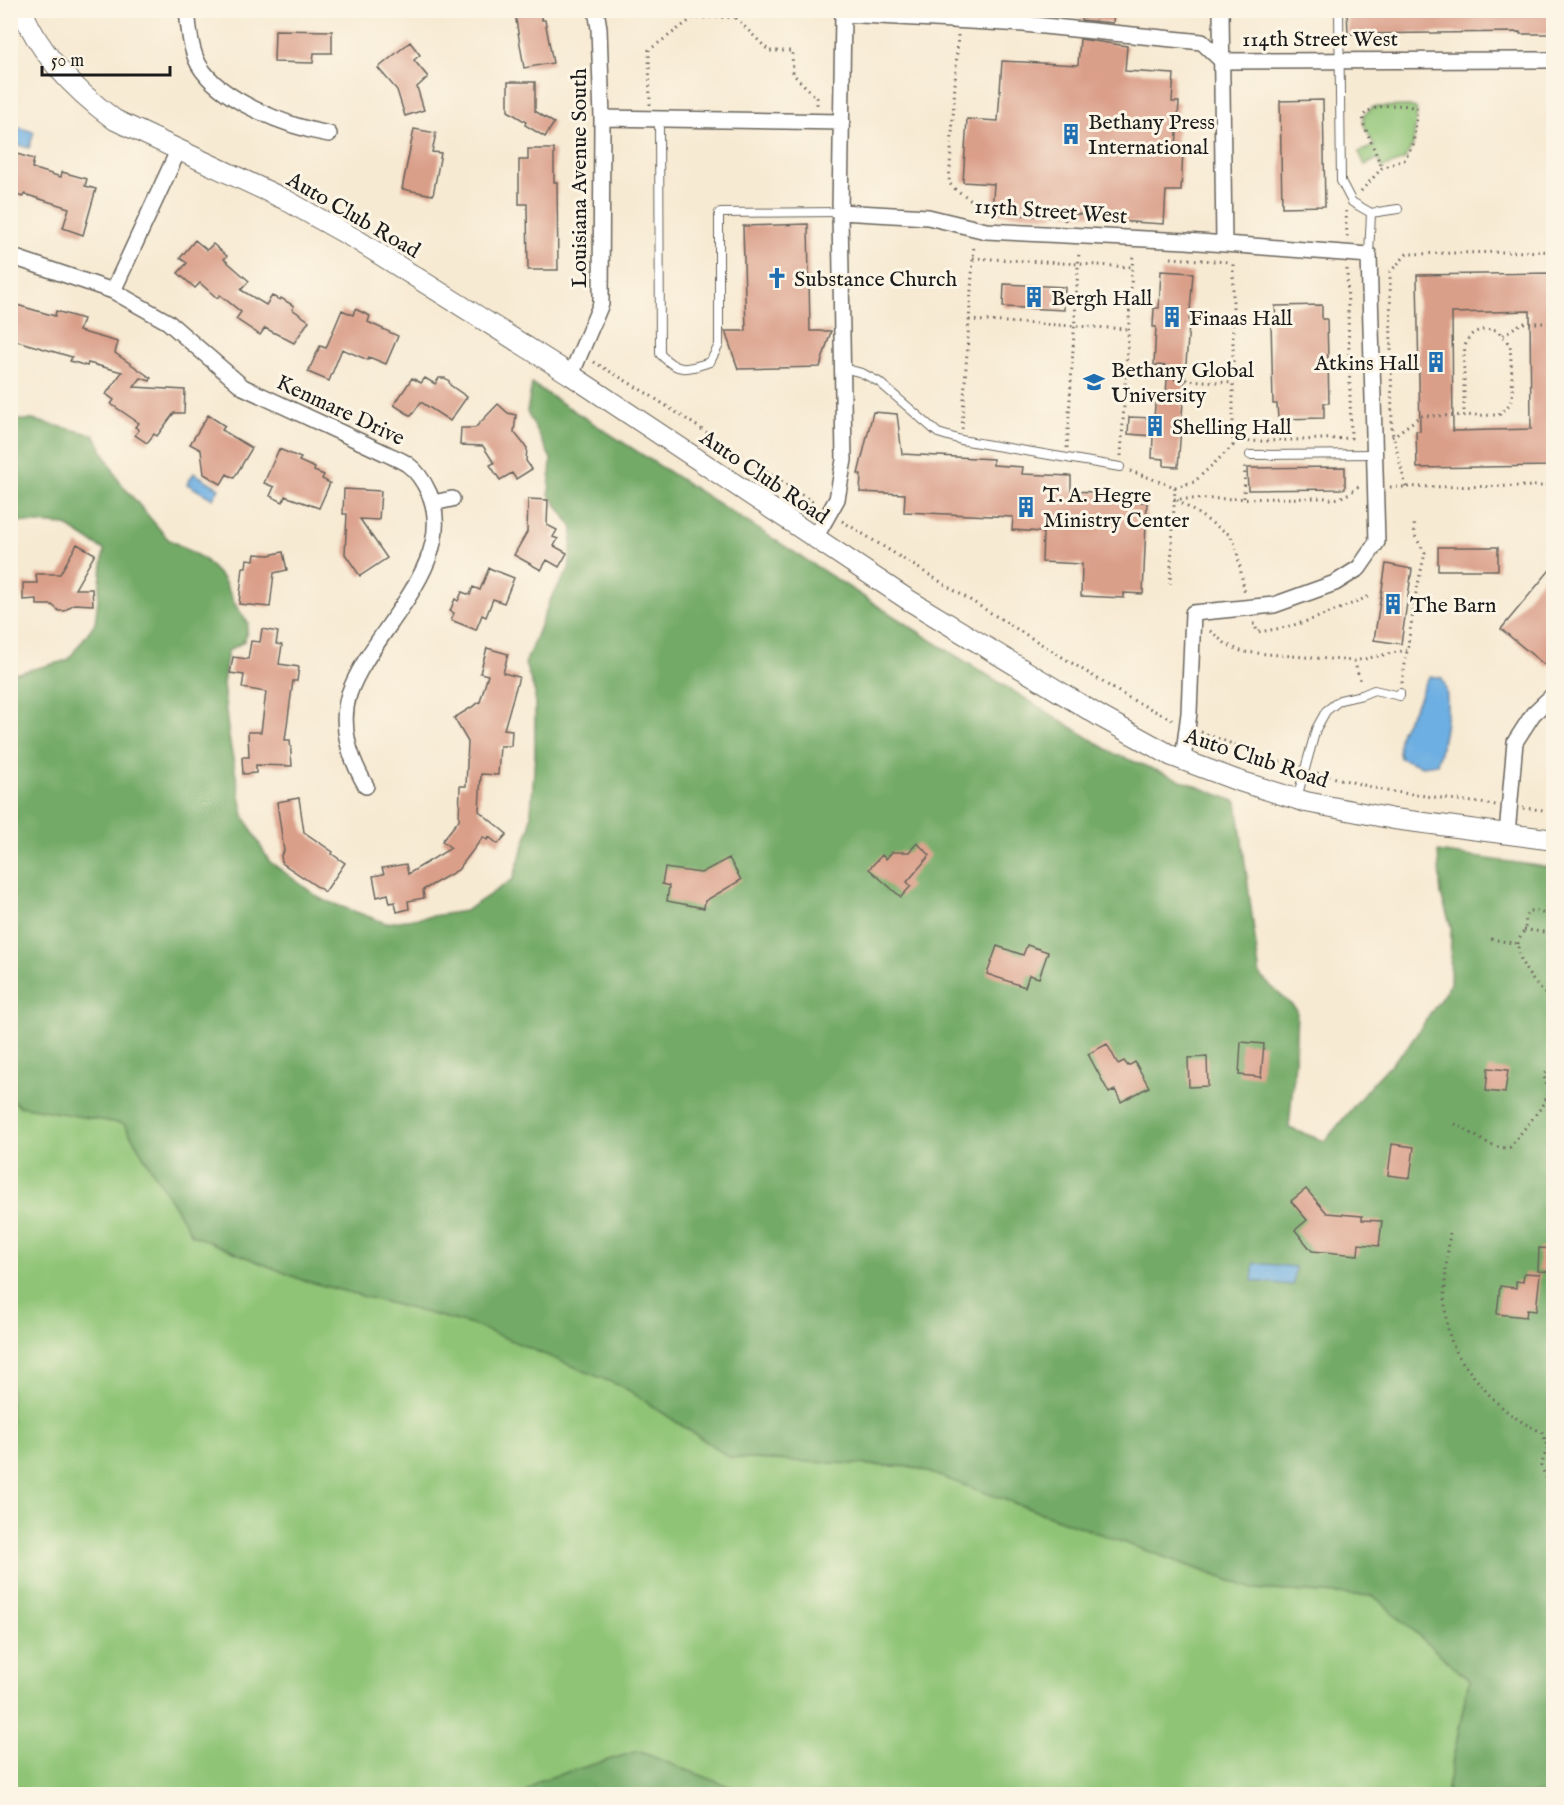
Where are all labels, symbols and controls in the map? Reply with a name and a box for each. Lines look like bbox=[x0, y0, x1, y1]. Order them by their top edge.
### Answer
street label: 114th Street West bbox=[1242, 26, 1398, 54]
scale bar bbox=[42, 39, 170, 77]
text: 50 m bbox=[51, 50, 84, 73]
street label: Louisiana Avenue South bbox=[566, 68, 594, 288]
place label: Bethany Press International bbox=[1088, 109, 1215, 162]
building icon: Bethany Press International bbox=[1059, 122, 1083, 146]
street label: Auto Club Road bbox=[280, 166, 425, 265]
street label: 115th Street West bbox=[974, 193, 1129, 231]
church icon: Substance Church bbox=[765, 266, 789, 290]
place label: Substance Church bbox=[794, 266, 958, 294]
building icon: Bergh Hall bbox=[1022, 285, 1046, 309]
place label: Bergh Hall bbox=[1051, 285, 1153, 313]
building icon: Finaas Hall bbox=[1160, 305, 1184, 329]
place label: Finaas Hall bbox=[1189, 305, 1293, 333]
place label: Atkins Hall bbox=[1313, 350, 1419, 378]
building icon: Atkins Hall bbox=[1424, 350, 1448, 374]
place label: Bethany Global University bbox=[1111, 357, 1254, 410]
street label: Kenmare Drive bbox=[271, 369, 409, 453]
school or university icon: Bethany Global University bbox=[1082, 370, 1106, 394]
building icon: Shelling Hall bbox=[1143, 414, 1167, 438]
place label: Shelling Hall bbox=[1172, 414, 1292, 442]
street label: Auto Club Road bbox=[693, 424, 834, 531]
place label: T. A. Hegre Ministry Center bbox=[1043, 482, 1189, 535]
building icon: T. A. Hegre Ministry Center bbox=[1014, 495, 1038, 519]
building icon: The Barn bbox=[1381, 592, 1405, 616]
place label: The Barn bbox=[1410, 592, 1497, 620]
street label: Auto Club Road bbox=[1180, 722, 1332, 795]

